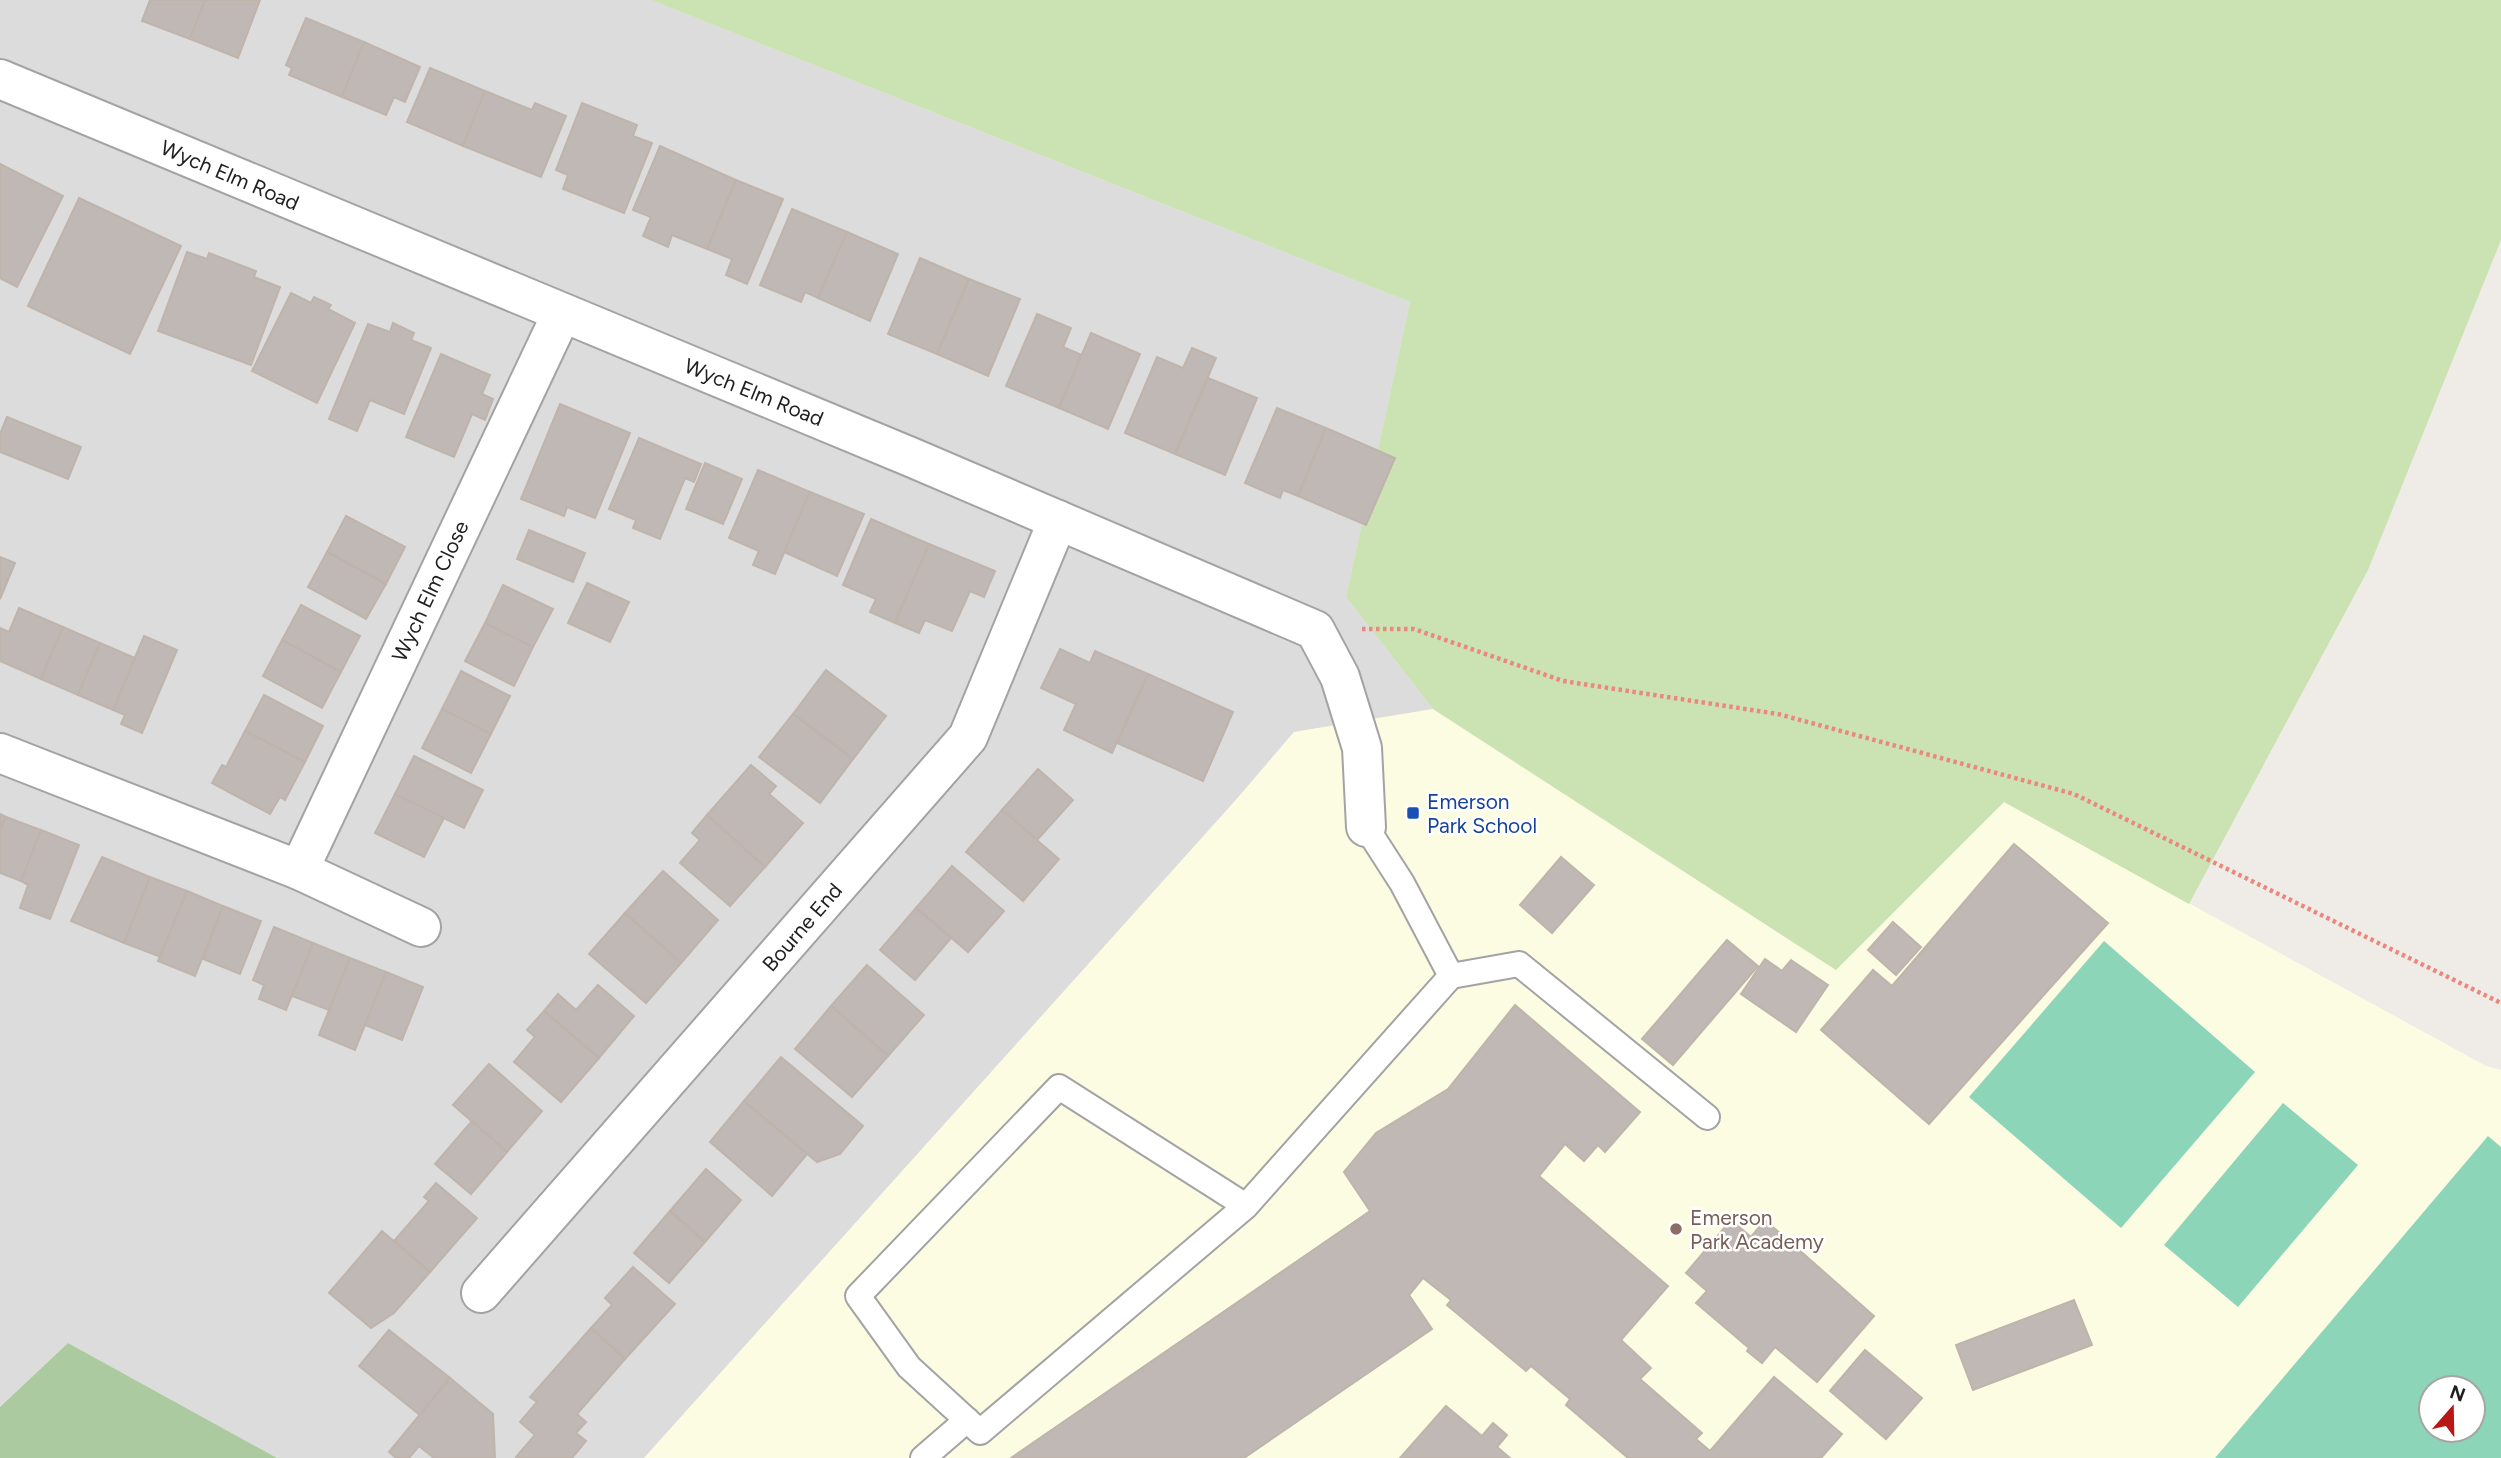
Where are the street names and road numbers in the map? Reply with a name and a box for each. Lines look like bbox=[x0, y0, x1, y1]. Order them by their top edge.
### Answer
street label: Wych Elm Road bbox=[157, 135, 303, 215]
street label: Wych Elm Road bbox=[681, 353, 827, 431]
street label: Wych Elm Close bbox=[386, 517, 474, 665]
street label: Bourne End bbox=[757, 878, 847, 976]

